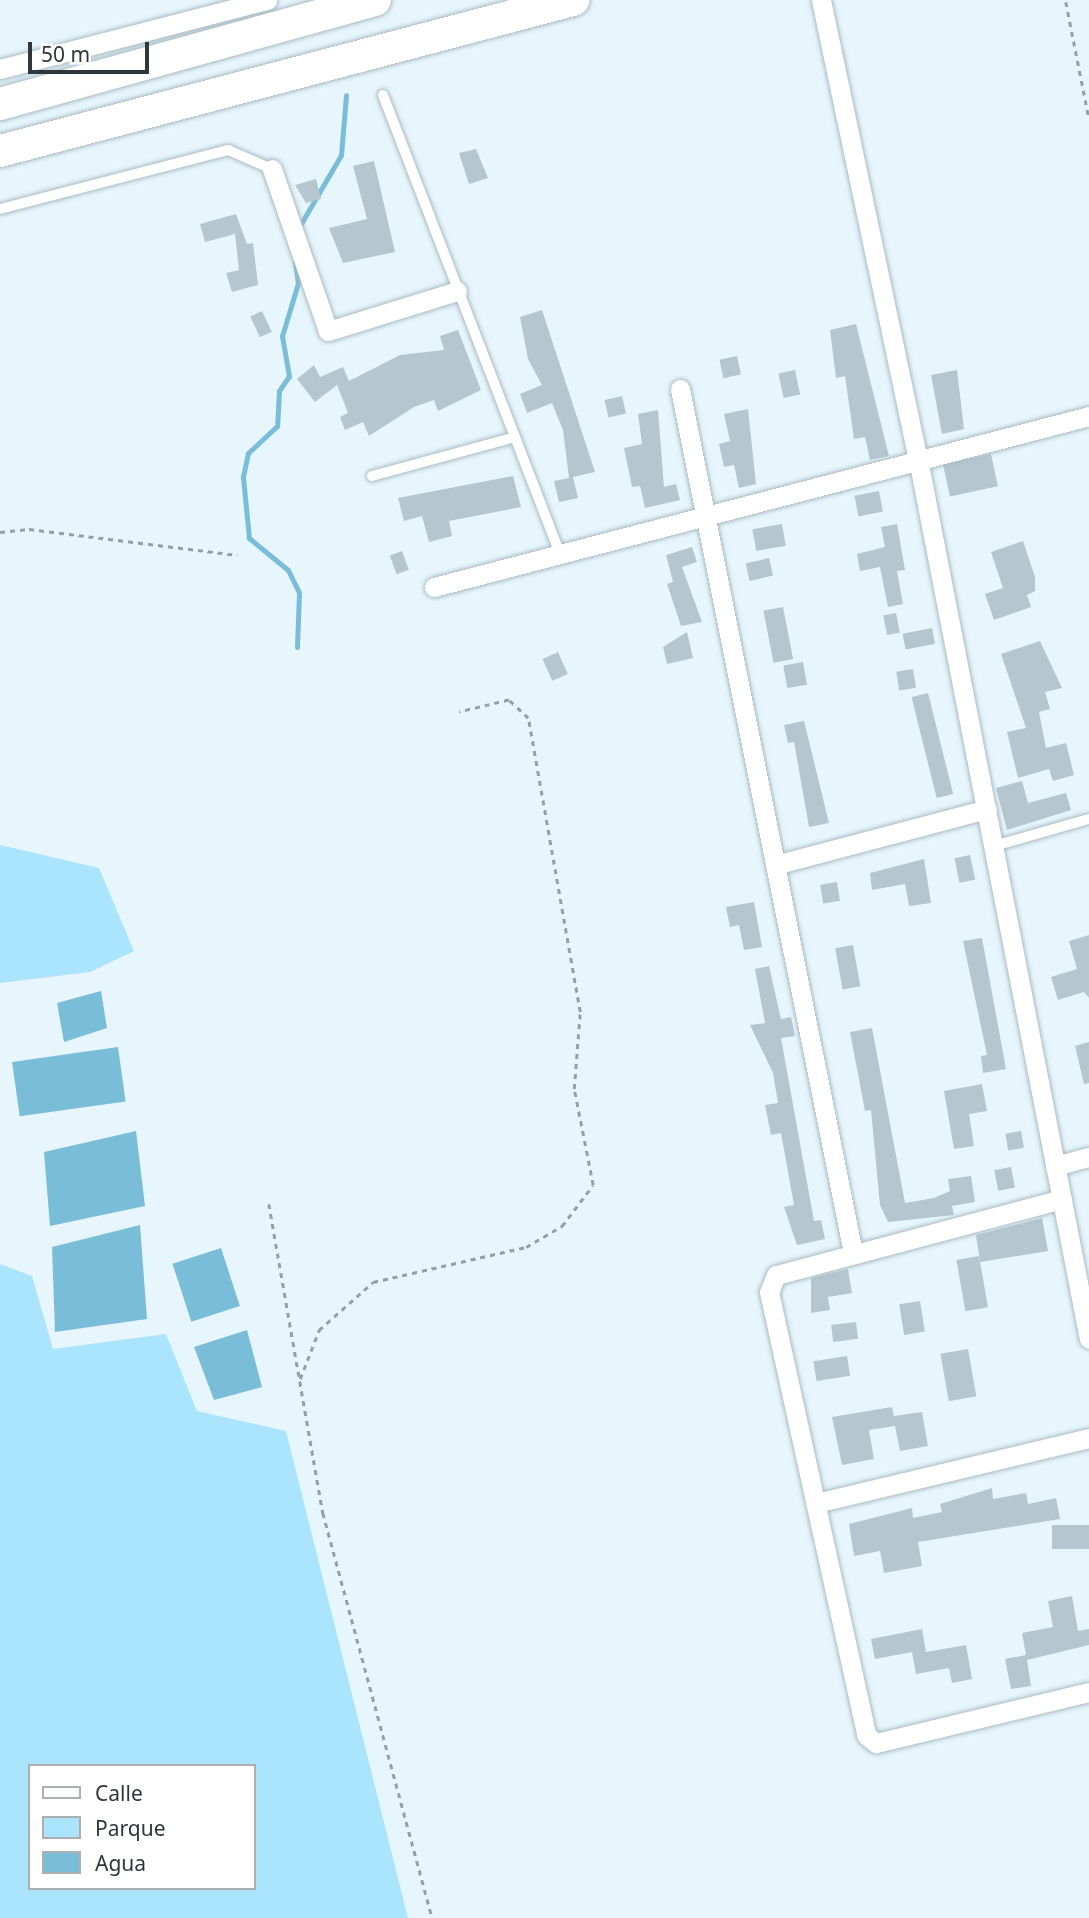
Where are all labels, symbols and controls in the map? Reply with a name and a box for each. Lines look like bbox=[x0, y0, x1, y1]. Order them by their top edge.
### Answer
scale bar bbox=[32, 28, 152, 72]
text: 50 m bbox=[41, 40, 90, 68]
legend bbox=[28, 1764, 256, 1890]
text: Calle bbox=[95, 1779, 143, 1807]
text: Parque bbox=[95, 1814, 165, 1842]
text: Agua bbox=[95, 1849, 146, 1877]

